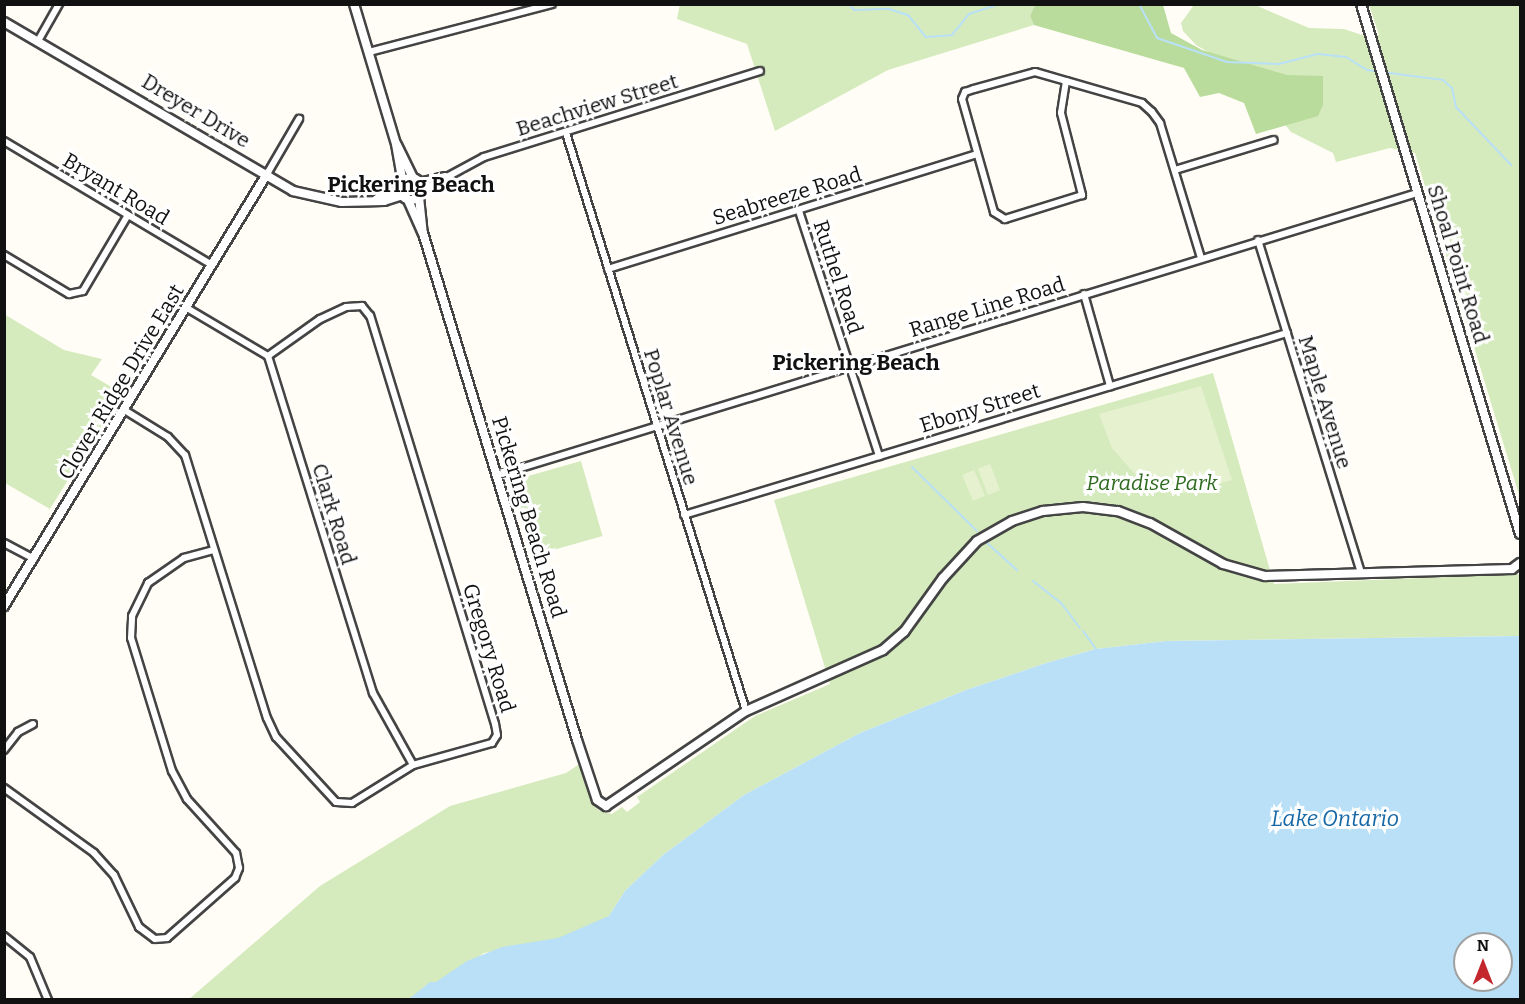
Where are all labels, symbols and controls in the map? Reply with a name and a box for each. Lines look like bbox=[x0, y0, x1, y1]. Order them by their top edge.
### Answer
street label: Beachview Street bbox=[513, 68, 681, 142]
street label: Dreyer Drive bbox=[137, 69, 255, 153]
street label: Bryant Road bbox=[58, 147, 174, 231]
street label: Seabreeze Road bbox=[709, 161, 865, 231]
district label: Pickering Beach bbox=[327, 172, 495, 198]
street label: Shoal Point Road bbox=[1422, 182, 1494, 346]
street label: Ruthel Road bbox=[808, 217, 868, 337]
street label: Range Line Road bbox=[906, 271, 1068, 343]
street label: Clover Ridge Drive East bbox=[53, 280, 189, 484]
street label: Maple Avenue bbox=[1293, 332, 1357, 472]
street label: Poplar Avenue bbox=[638, 346, 704, 488]
district label: Pickering Beach bbox=[772, 350, 940, 376]
street label: Ebony Street bbox=[917, 378, 1043, 438]
street label: Pickering Beach Road bbox=[486, 413, 572, 621]
street label: Clark Road bbox=[307, 460, 361, 568]
park label: Paradise Park bbox=[1086, 470, 1218, 496]
street label: Gregory Road bbox=[457, 580, 521, 716]
water label: Lake Ontario bbox=[1271, 806, 1399, 832]
north arrow bbox=[1453, 932, 1513, 992]
text: N bbox=[1477, 936, 1489, 955]

